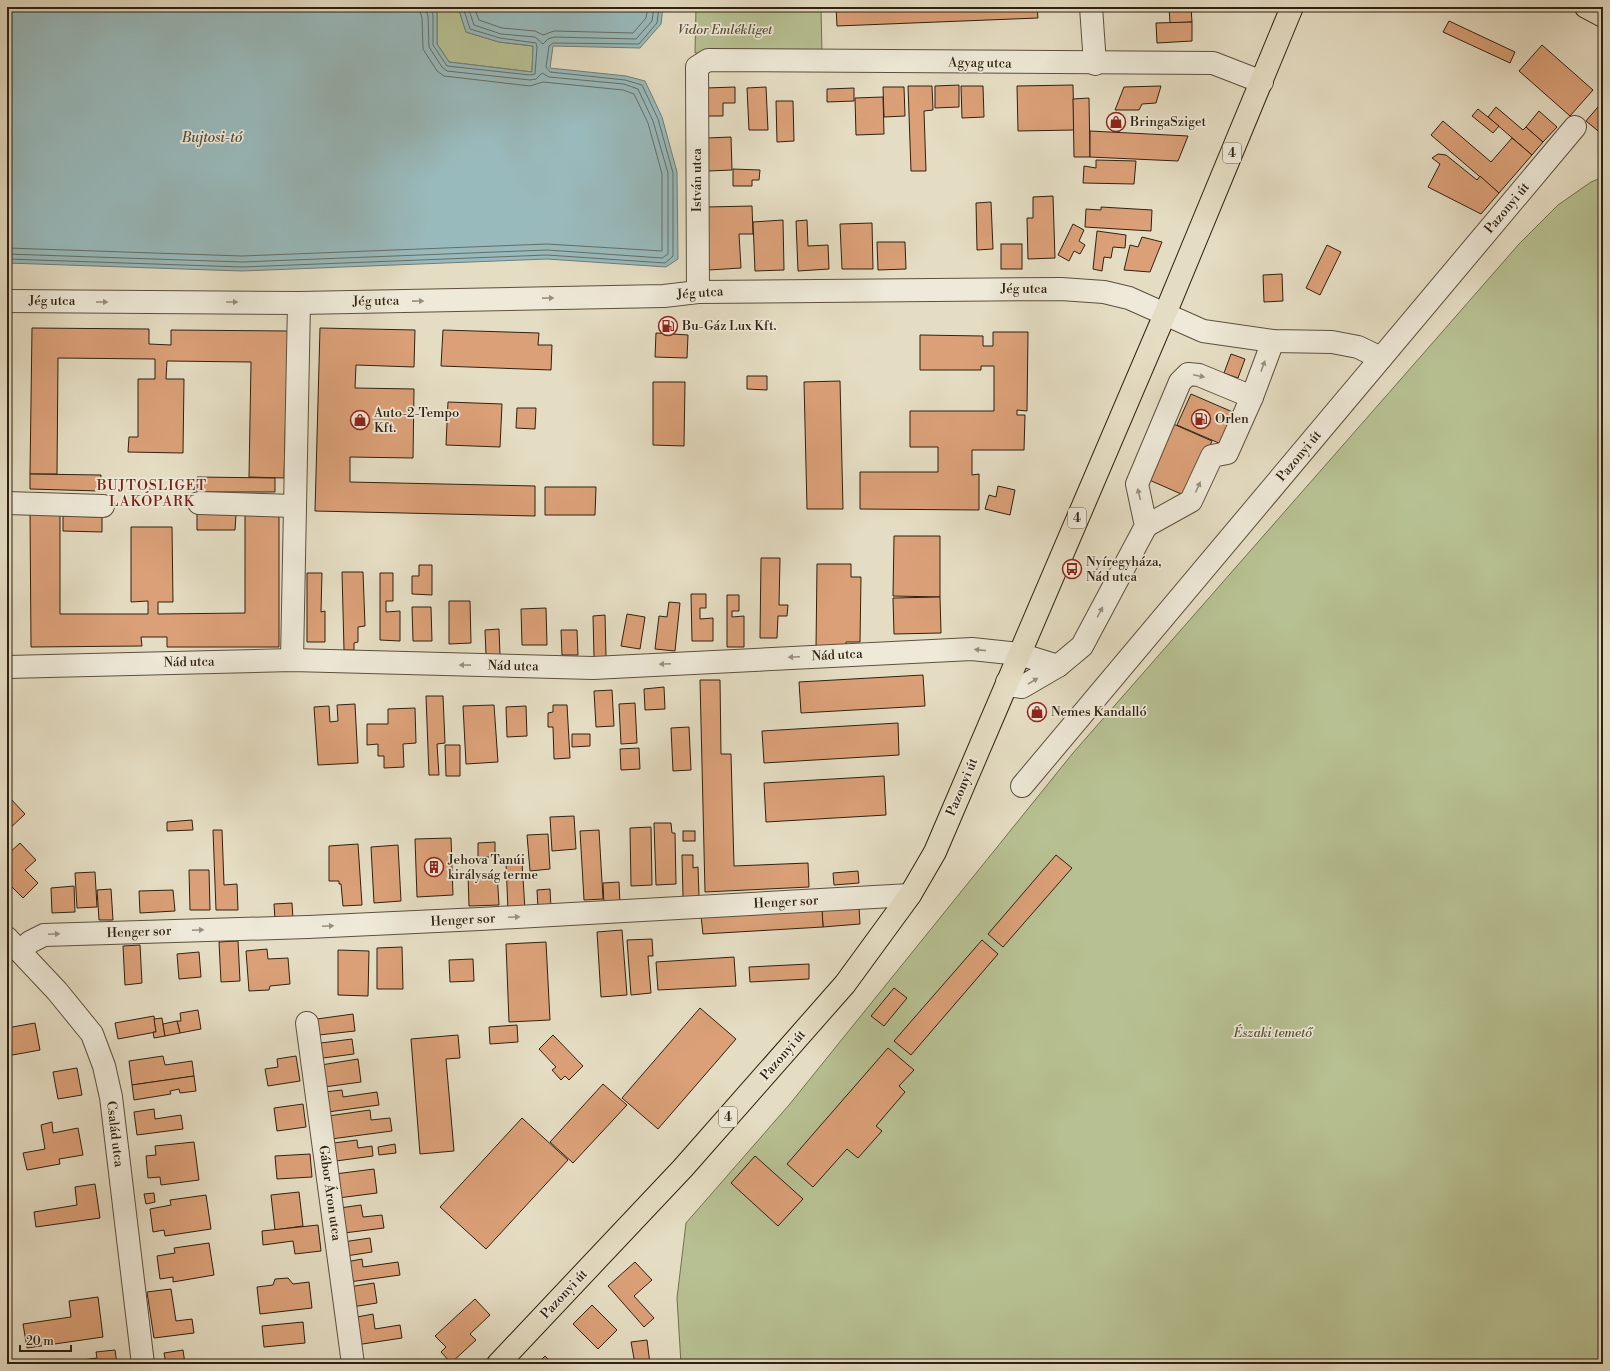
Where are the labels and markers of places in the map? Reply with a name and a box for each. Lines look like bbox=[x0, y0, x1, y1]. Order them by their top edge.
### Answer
shop icon: BringaSziget bbox=[1105, 111, 1127, 133]
place label: BringaSziget bbox=[1129, 114, 1207, 130]
fuel station icon: Bu-Gáz Lux Kft. bbox=[657, 315, 679, 337]
place label: Bu-Gáz Lux Kft. bbox=[681, 318, 777, 334]
place label: Auto-2-Tempo Kft. bbox=[373, 405, 459, 436]
fuel station icon: Orlen bbox=[1190, 408, 1212, 430]
shop icon: Auto-2-Tempo Kft. bbox=[349, 409, 371, 431]
place label: Orlen bbox=[1215, 411, 1249, 427]
place label: Nyíregyháza, Nád utca bbox=[1086, 554, 1162, 585]
bus stop icon: Nyíregyháza, Nád utca bbox=[1061, 558, 1083, 580]
shop icon: Nemes Kandalló bbox=[1026, 701, 1048, 723]
place label: Nemes Kandalló bbox=[1051, 704, 1147, 720]
place label: Jehova Tanúi királyság terme bbox=[447, 852, 538, 883]
building icon: Jehova Tanúi királyság terme bbox=[423, 856, 445, 878]

